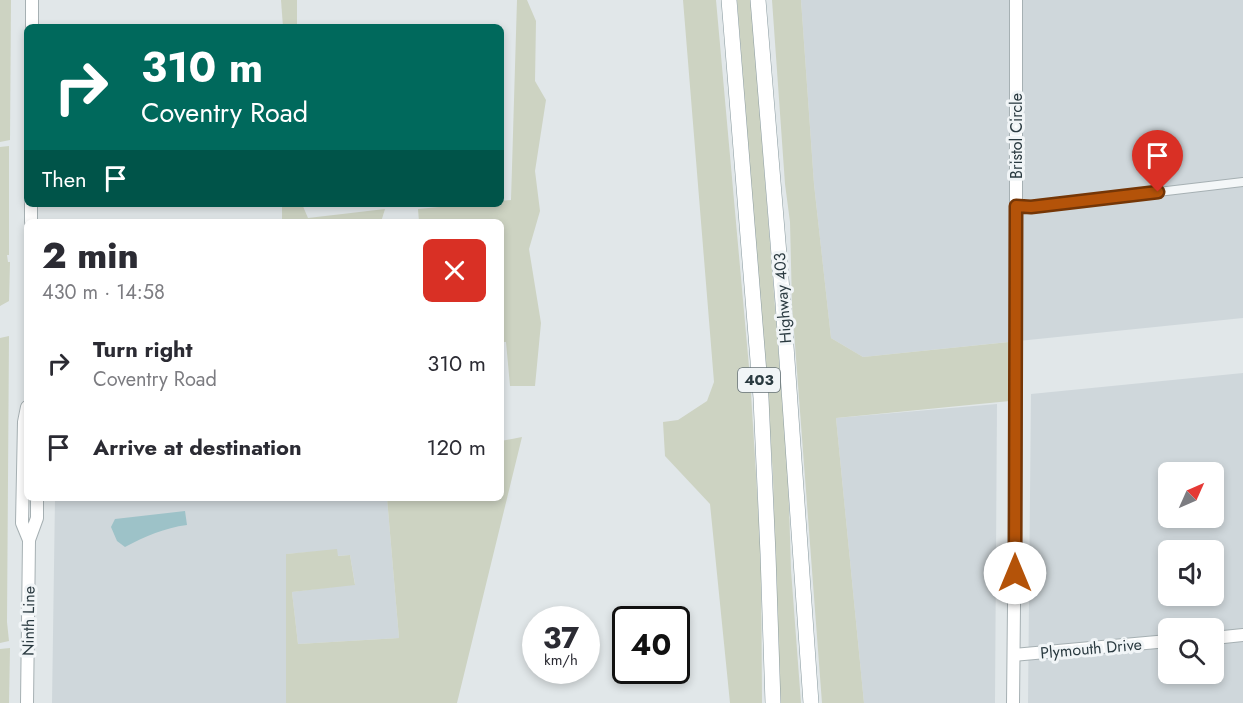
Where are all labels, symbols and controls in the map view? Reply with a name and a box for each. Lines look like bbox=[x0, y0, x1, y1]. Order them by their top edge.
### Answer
text: 310 m bbox=[141, 37, 263, 98]
icon: right bbox=[42, 48, 120, 126]
text: Coventry Road bbox=[141, 93, 308, 132]
street label: Bristol Circle bbox=[1005, 93, 1028, 179]
pin bbox=[1132, 130, 1183, 192]
icon: arrive bbox=[1141, 139, 1174, 172]
icon: arrive bbox=[99, 162, 132, 195]
text: Then bbox=[42, 163, 87, 195]
text: 2 min bbox=[42, 229, 139, 281]
button: close bbox=[423, 239, 486, 302]
street label: Highway 403 bbox=[768, 251, 797, 344]
text: 430 m · 14:58 bbox=[42, 278, 165, 307]
text: Turn right bbox=[93, 333, 193, 365]
icon: right bbox=[42, 347, 75, 380]
text: 310 m bbox=[427, 347, 486, 379]
text: Coventry Road bbox=[93, 365, 217, 394]
road number: 403 bbox=[738, 368, 780, 392]
icon: arrive bbox=[42, 431, 75, 464]
text: Arrive at destination bbox=[93, 431, 302, 463]
text: 120 m bbox=[427, 431, 486, 463]
north arrow bbox=[1158, 462, 1224, 528]
map controls bbox=[1158, 462, 1224, 684]
button: sound bbox=[1158, 540, 1224, 606]
position arrow bbox=[983, 541, 1047, 605]
street label: Ninth Line bbox=[16, 586, 41, 656]
speed limit sign: 40 bbox=[612, 606, 690, 684]
text: 37 bbox=[543, 616, 579, 659]
button: search bbox=[1158, 618, 1224, 684]
street label: Plymouth Drive bbox=[1039, 633, 1143, 664]
text: km/h bbox=[544, 649, 578, 671]

